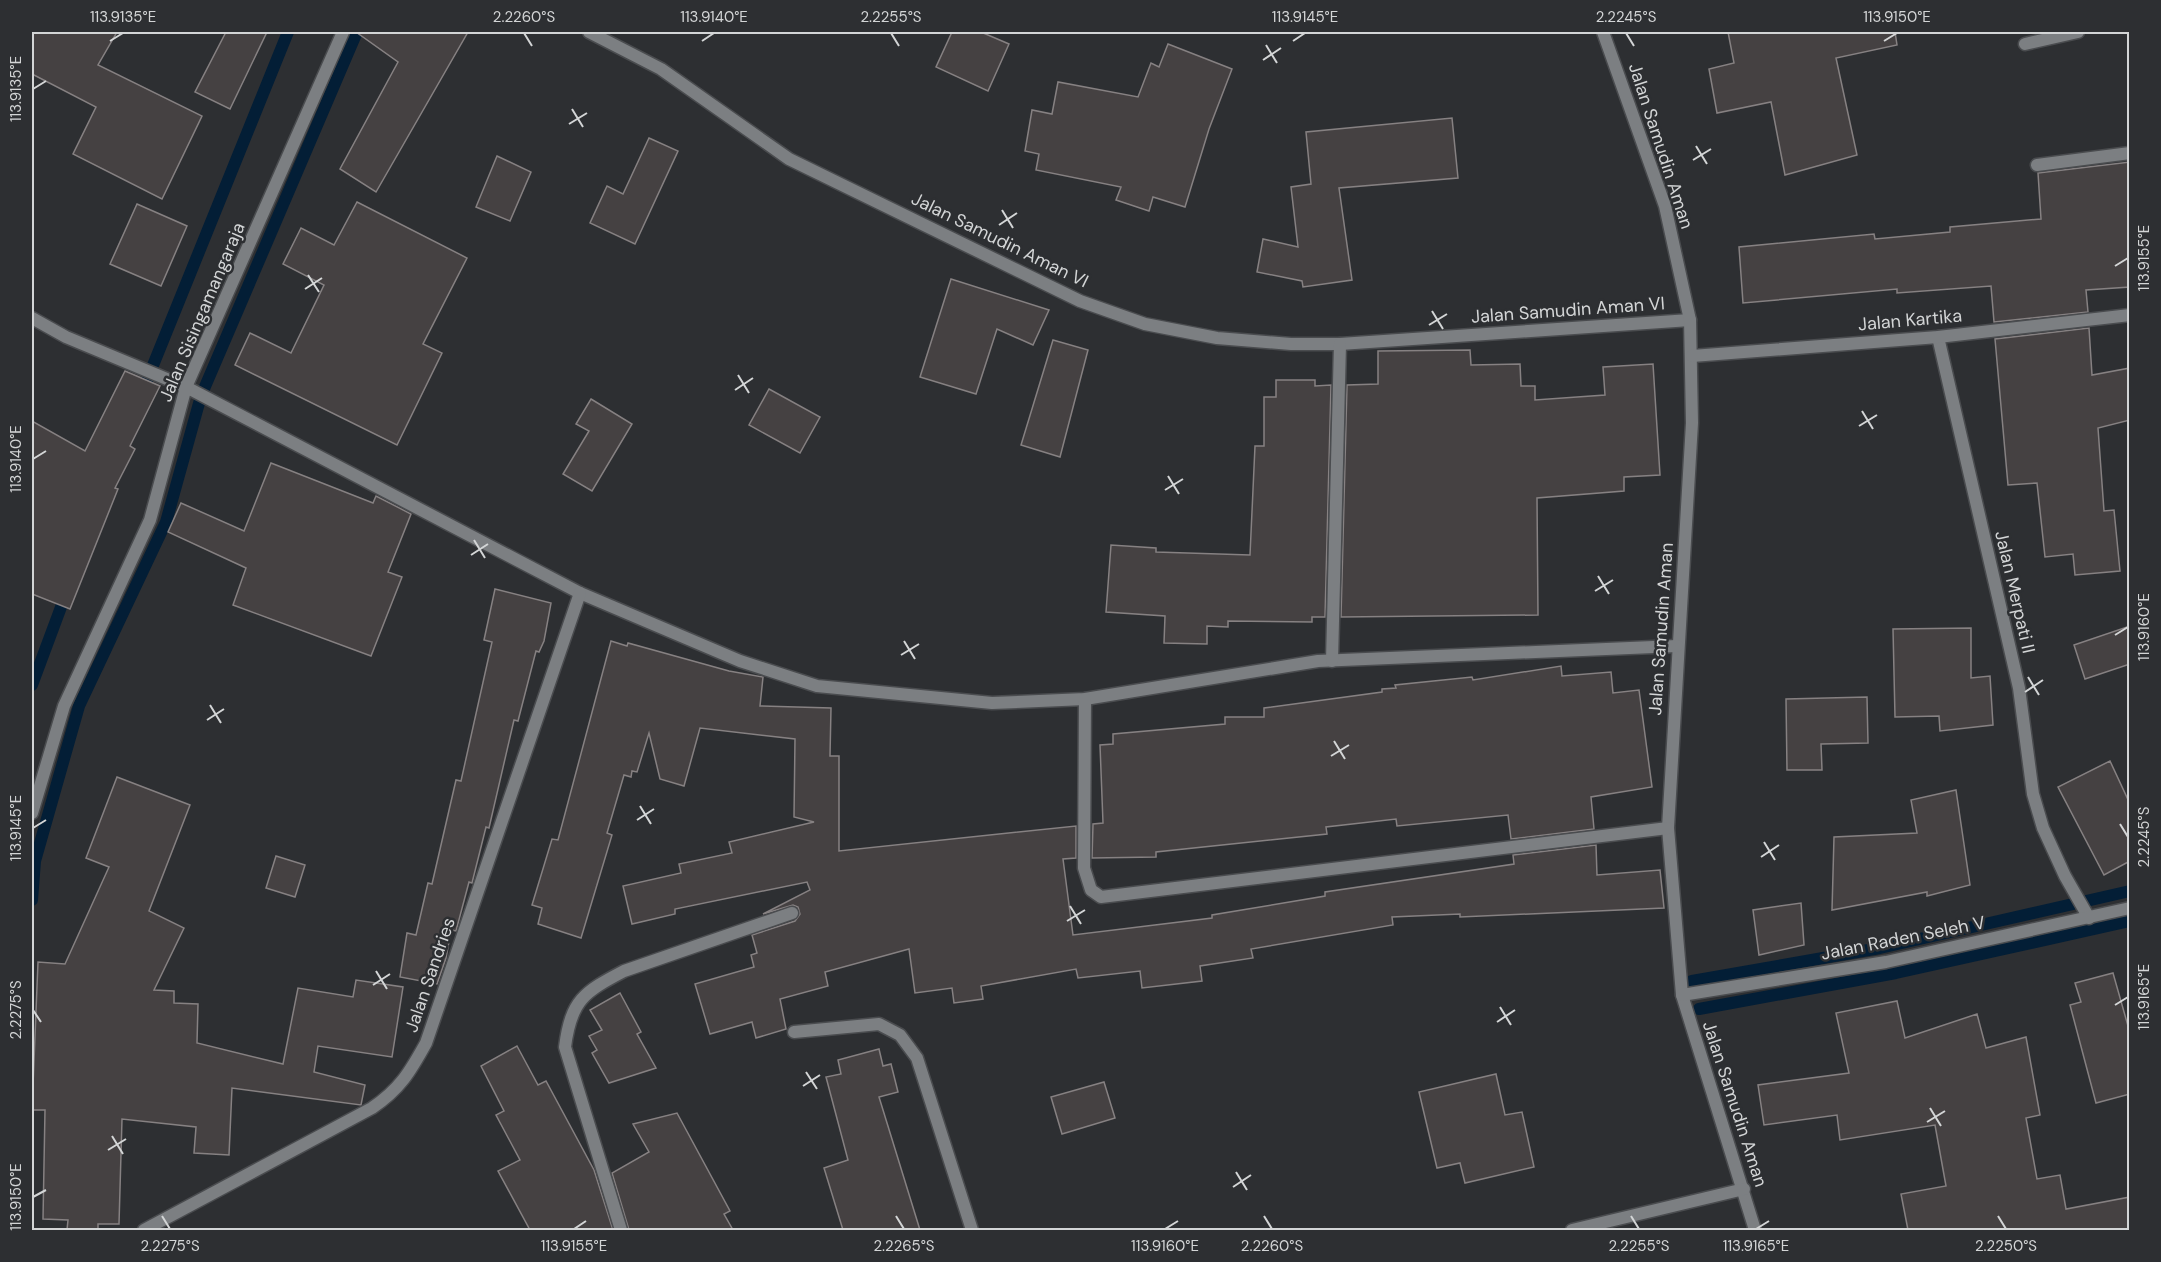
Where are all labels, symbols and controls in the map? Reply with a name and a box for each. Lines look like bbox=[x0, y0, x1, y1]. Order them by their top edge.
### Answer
text: 113.9135°E bbox=[90, 7, 156, 27]
text: 2.2260°S bbox=[493, 7, 556, 27]
text: 113.9140°E bbox=[680, 7, 748, 27]
text: 2.2255°S bbox=[860, 7, 922, 27]
text: 113.9145°E bbox=[1272, 7, 1338, 27]
text: 2.2245°S bbox=[1596, 7, 1657, 27]
text: 113.9150°E bbox=[1863, 7, 1931, 27]
text: 113.9135°E bbox=[6, 56, 26, 122]
street label: Jalan Samudin Aman bbox=[1623, 60, 1699, 232]
street label: Jalan Samudin Aman VI bbox=[907, 187, 1093, 293]
street label: Jalan Sisingamangaraja bbox=[153, 219, 251, 405]
text: 113.9155°E bbox=[2134, 225, 2154, 291]
street label: Jalan Samudin Aman VI bbox=[1470, 291, 1666, 329]
street label: Jalan Kartika bbox=[1857, 303, 1963, 337]
text: 113.9140°E bbox=[6, 425, 26, 493]
street label: Jalan Merpati II bbox=[1989, 528, 2041, 656]
street label: Jalan Samudin Aman bbox=[1643, 542, 1679, 716]
text: 113.9160°E bbox=[2134, 593, 2154, 661]
text: 113.9145°E bbox=[6, 795, 26, 861]
text: 2.2245°S bbox=[2134, 806, 2154, 867]
street label: Jalan Raden Seleh V bbox=[1819, 910, 1987, 966]
street label: Jalan Sandries bbox=[399, 914, 461, 1036]
text: 113.9165°E bbox=[2134, 964, 2154, 1030]
text: 2.2275°S bbox=[6, 980, 26, 1040]
street label: Jalan Samudin Aman bbox=[1697, 1018, 1773, 1190]
text: 113.9150°E bbox=[6, 1163, 26, 1231]
text: 2.2275°S bbox=[140, 1236, 200, 1256]
text: 113.9155°E bbox=[541, 1236, 607, 1256]
text: 2.2265°S bbox=[873, 1236, 935, 1256]
text: 113.9160°E bbox=[1131, 1236, 1199, 1256]
text: 2.2260°S bbox=[1241, 1236, 1304, 1256]
text: 2.2255°S bbox=[1608, 1236, 1670, 1256]
text: 113.9165°E bbox=[1723, 1236, 1789, 1256]
text: 2.2250°S bbox=[1975, 1236, 2037, 1256]

